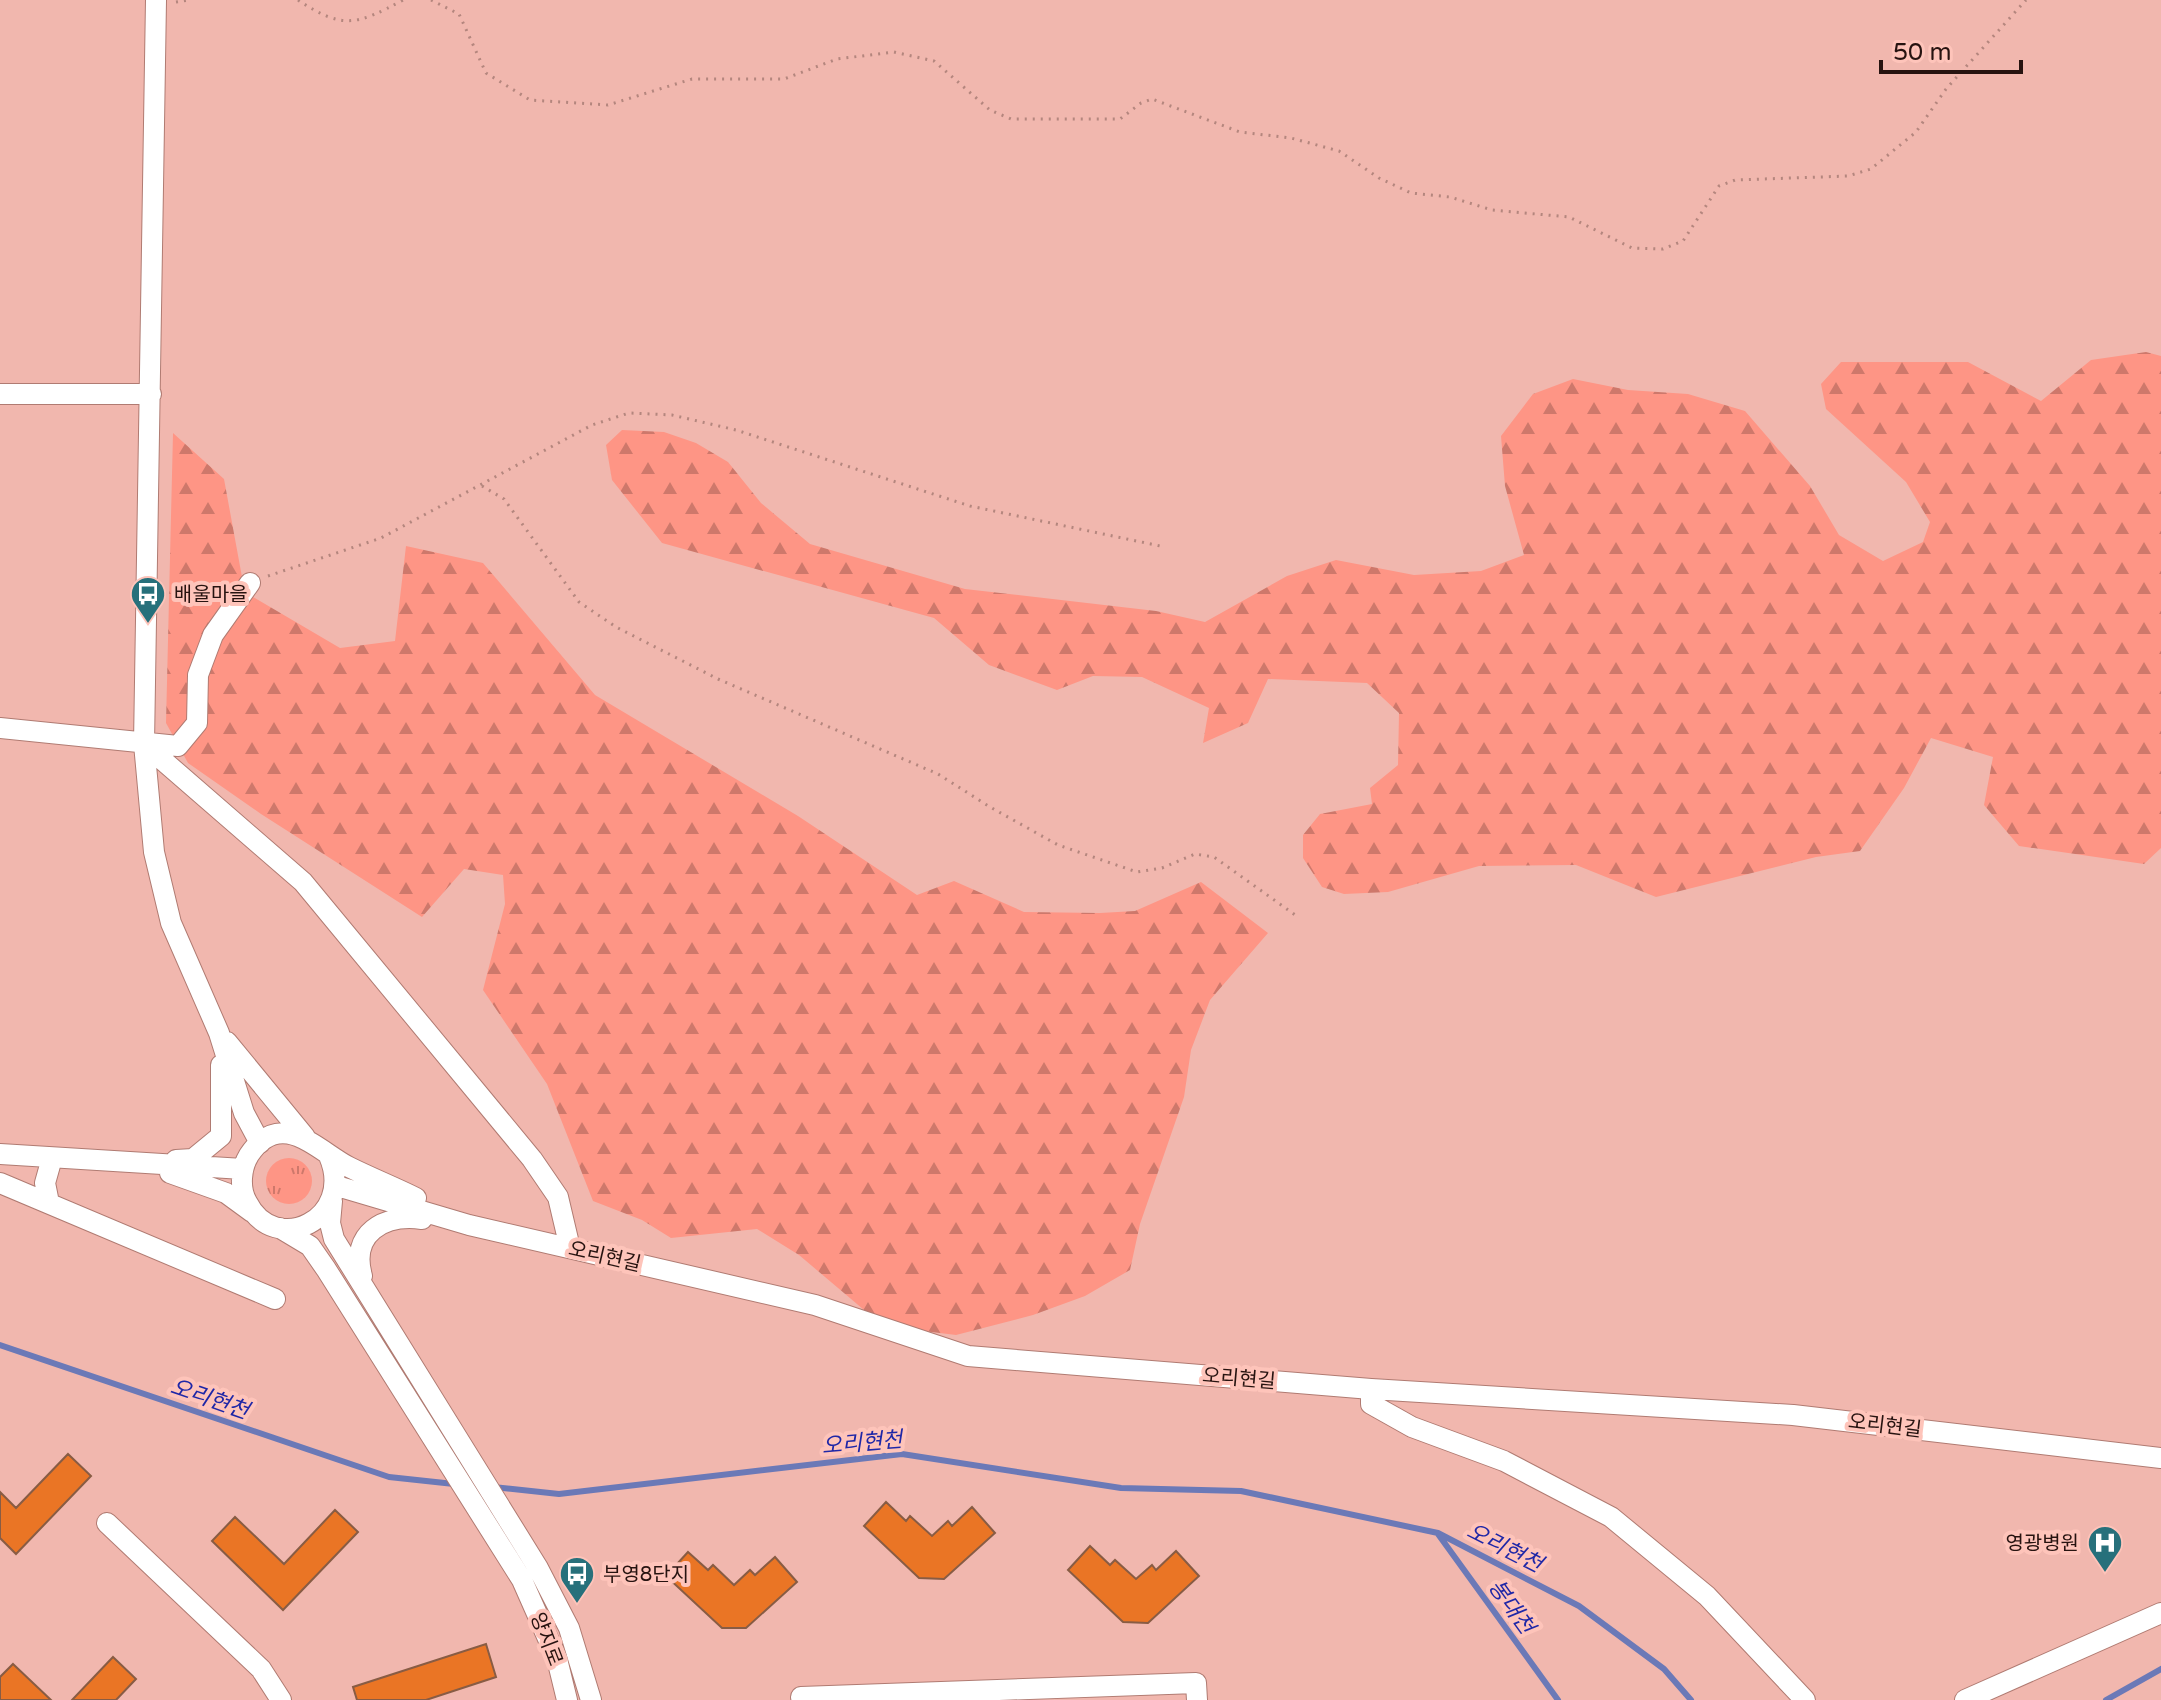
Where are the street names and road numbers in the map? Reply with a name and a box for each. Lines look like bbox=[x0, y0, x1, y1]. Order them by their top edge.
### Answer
street label: 오리현길 bbox=[566, 1237, 643, 1277]
street label: 오리현길 bbox=[1201, 1364, 1277, 1394]
street label: 오리현길 bbox=[1847, 1410, 1923, 1442]
street label: 양지로 bbox=[525, 1609, 567, 1669]

